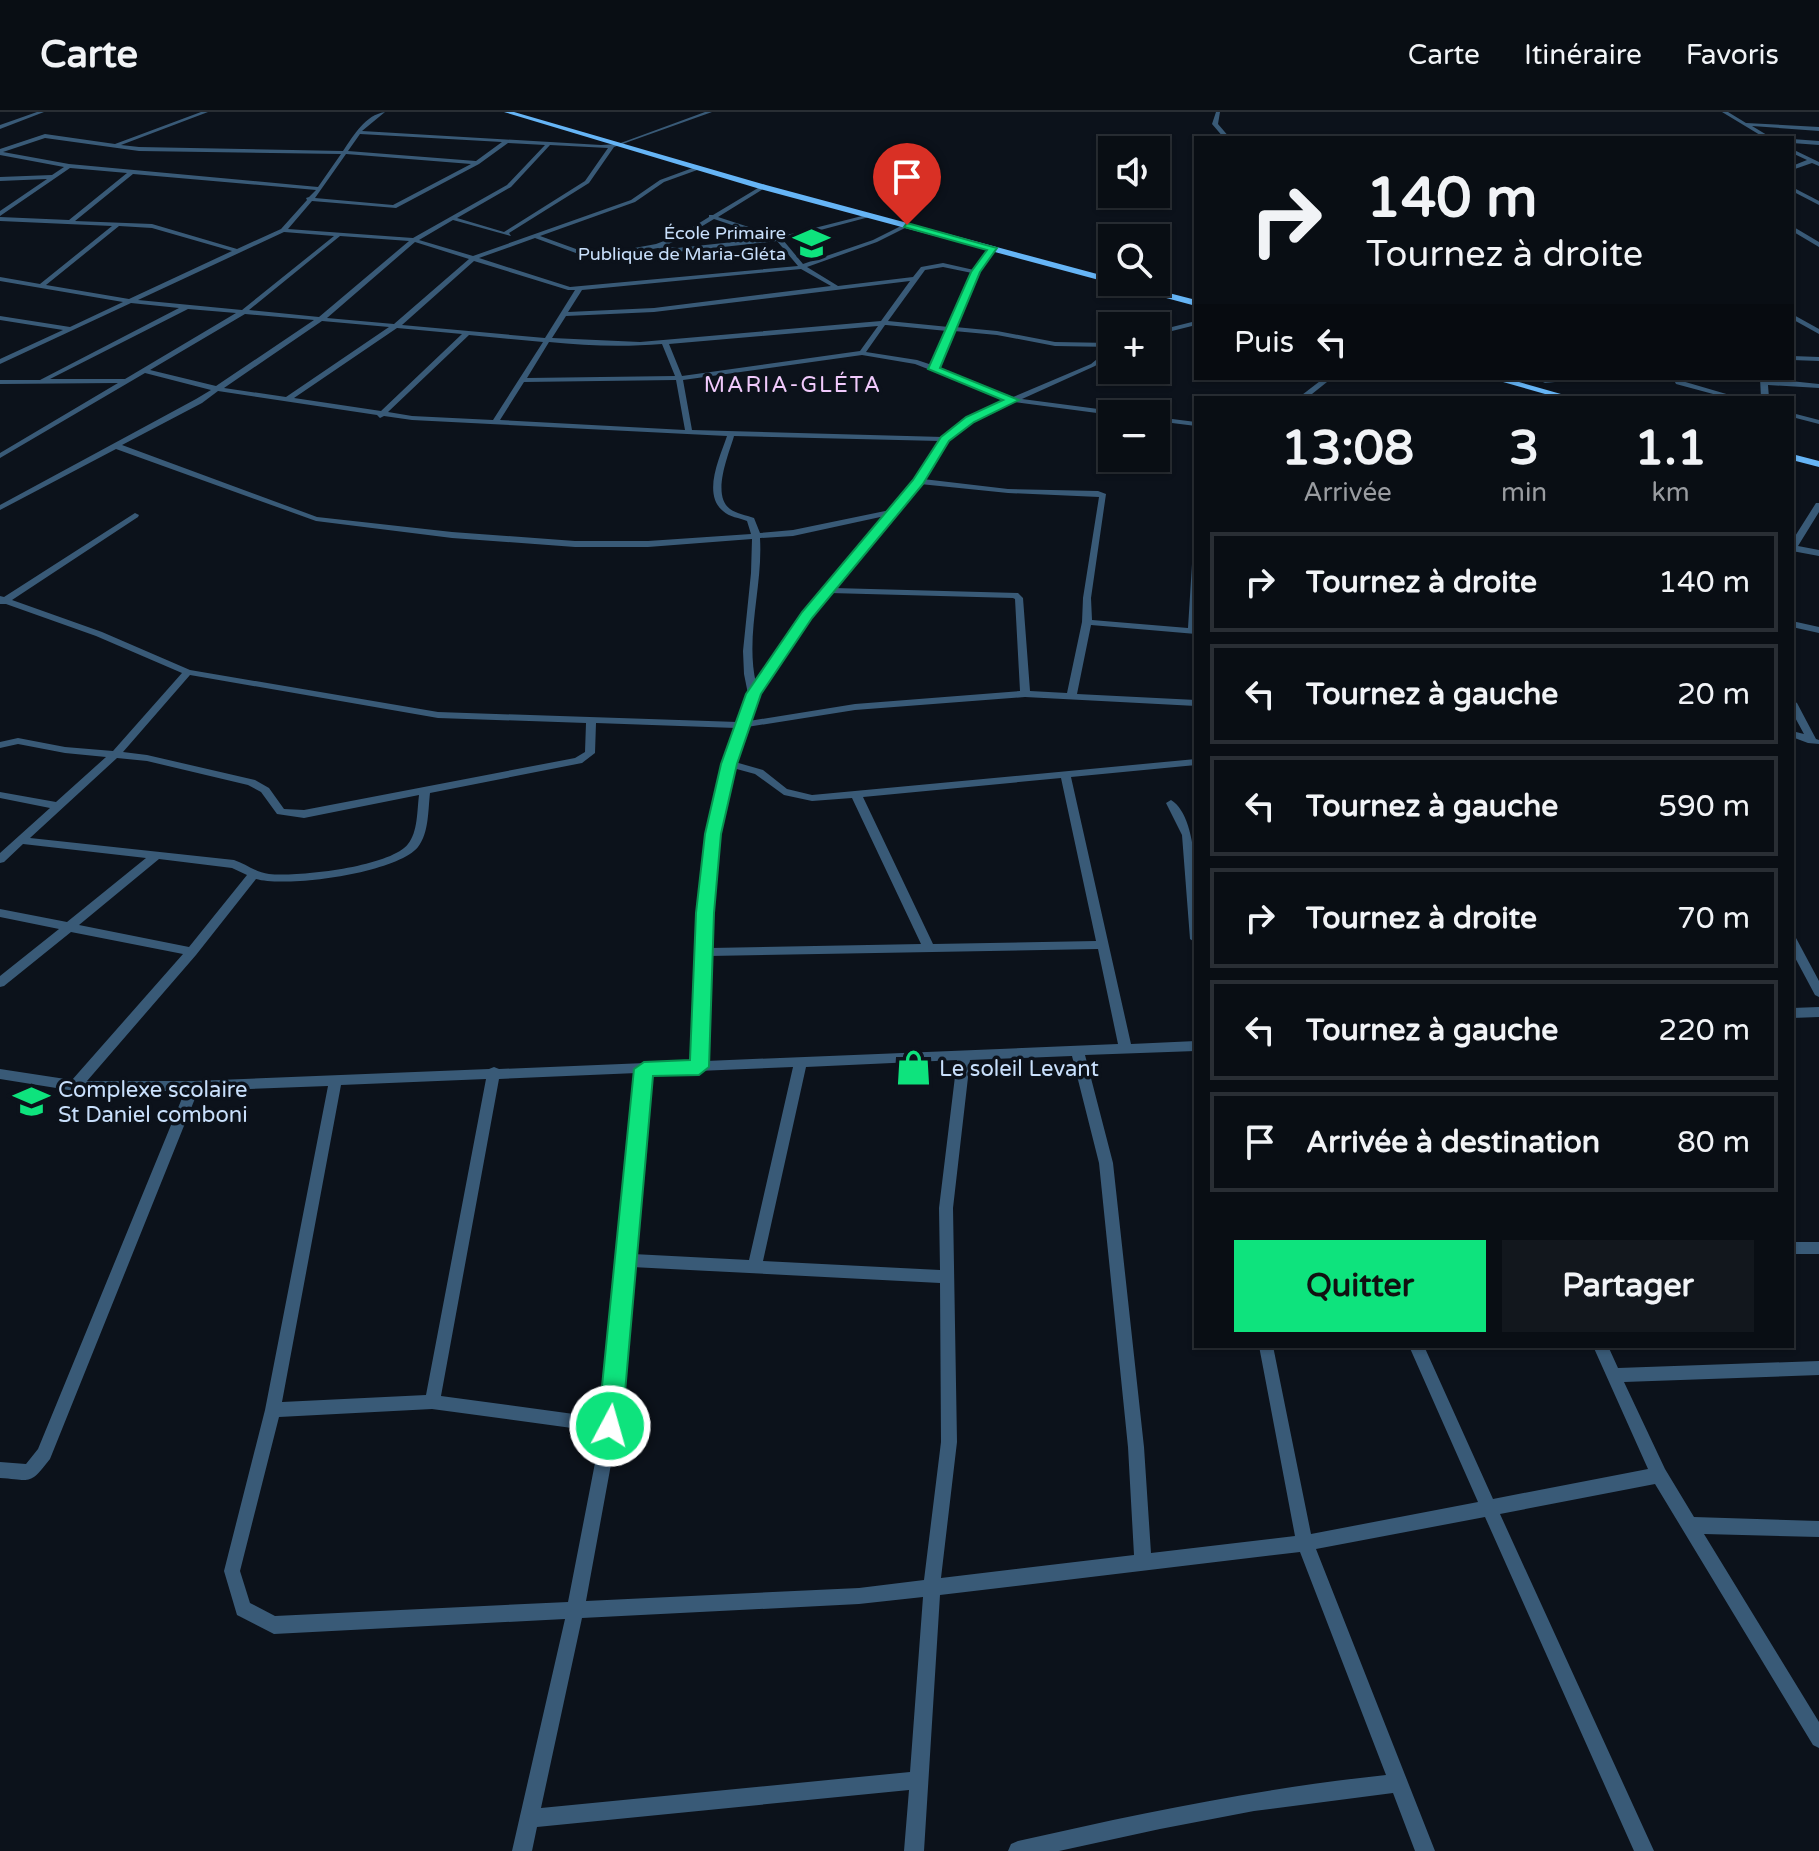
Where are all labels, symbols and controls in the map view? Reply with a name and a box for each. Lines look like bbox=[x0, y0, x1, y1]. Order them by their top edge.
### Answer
text: Carte bbox=[40, 32, 138, 78]
text: Carte bbox=[1408, 38, 1480, 72]
text: Itinéraire bbox=[1524, 38, 1642, 72]
text: Favoris bbox=[1686, 38, 1779, 72]
map controls bbox=[1098, 136, 1170, 472]
button: sound bbox=[1098, 136, 1170, 208]
pin bbox=[873, 143, 941, 225]
icon: arrive bbox=[885, 155, 929, 199]
text: 140 m bbox=[1366, 165, 1537, 232]
icon: right bbox=[1234, 168, 1338, 272]
place label: École Primaire Publique de Maria-Gléta bbox=[578, 222, 786, 265]
school or university icon: École Primaire Publique de Maria-Gléta bbox=[793, 224, 831, 262]
button: search bbox=[1098, 224, 1170, 296]
text: Tournez à droite bbox=[1366, 233, 1643, 276]
button: + bbox=[1098, 312, 1170, 384]
icon: left bbox=[1310, 320, 1354, 364]
text: Puis bbox=[1234, 324, 1294, 361]
district label: MARIA-GLÉTA bbox=[704, 371, 882, 398]
button: − bbox=[1098, 400, 1170, 472]
text: 13:08 bbox=[1281, 420, 1414, 478]
text: 3 bbox=[1509, 420, 1539, 478]
text: 1.1 bbox=[1634, 420, 1707, 478]
text: Arrivée bbox=[1303, 477, 1392, 508]
text: min bbox=[1501, 477, 1547, 508]
text: km bbox=[1652, 477, 1690, 508]
icon: right bbox=[1238, 560, 1282, 604]
text: Tournez à droite bbox=[1306, 564, 1537, 601]
text: 140 m bbox=[1658, 564, 1750, 601]
icon: left bbox=[1238, 672, 1282, 716]
text: Tournez à gauche bbox=[1306, 676, 1558, 713]
text: 20 m bbox=[1677, 676, 1750, 713]
icon: left bbox=[1238, 784, 1282, 828]
text: Tournez à gauche bbox=[1306, 788, 1558, 825]
text: 590 m bbox=[1658, 788, 1750, 825]
icon: right bbox=[1238, 896, 1282, 940]
text: Tournez à droite bbox=[1306, 900, 1537, 937]
text: 70 m bbox=[1677, 900, 1750, 937]
icon: left bbox=[1238, 1008, 1282, 1052]
text: Tournez à gauche bbox=[1306, 1012, 1558, 1049]
text: 220 m bbox=[1658, 1012, 1750, 1049]
shop icon: Le soleil Levant bbox=[894, 1049, 932, 1087]
place label: Le soleil Levant bbox=[939, 1056, 1099, 1082]
place label: Complexe scolaire St Daniel comboni bbox=[58, 1077, 248, 1128]
school or university icon: Complexe scolaire St Daniel comboni bbox=[13, 1083, 51, 1121]
icon: arrive bbox=[1238, 1120, 1282, 1164]
text: Arrivée à destination bbox=[1306, 1124, 1600, 1161]
text: 80 m bbox=[1677, 1124, 1750, 1161]
button: Quitter bbox=[1234, 1240, 1486, 1332]
button: Partager bbox=[1502, 1240, 1754, 1332]
position arrow bbox=[568, 1384, 652, 1468]

